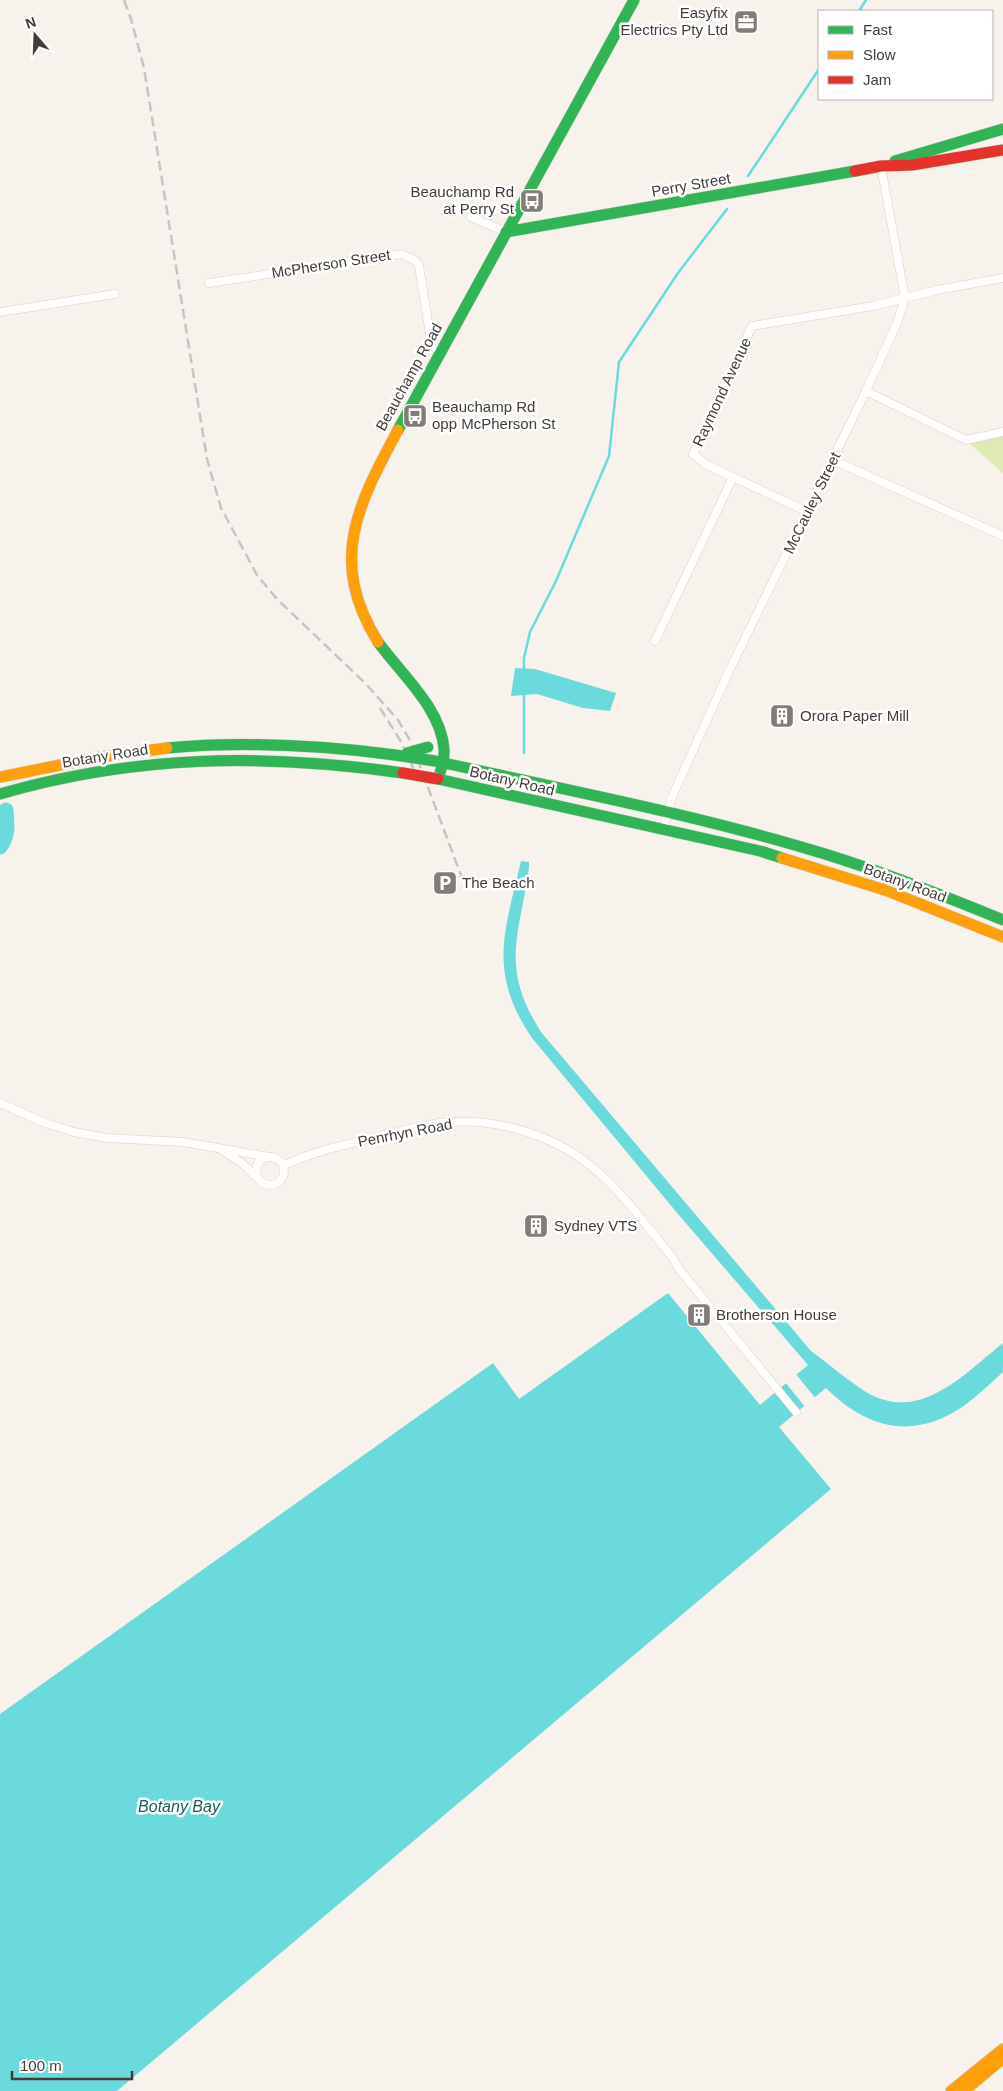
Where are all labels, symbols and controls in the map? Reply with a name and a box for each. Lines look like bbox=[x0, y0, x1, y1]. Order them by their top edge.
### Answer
place label: Easyfix Electrics Pty Ltd bbox=[620, 4, 728, 38]
office icon: Easyfix Electrics Pty Ltd bbox=[733, 9, 759, 35]
north arrow bbox=[10, 10, 60, 60]
legend bbox=[818, 10, 993, 100]
text: N bbox=[23, 13, 38, 32]
text: Fast bbox=[863, 21, 893, 38]
text: Slow bbox=[863, 46, 896, 63]
text: Jam bbox=[863, 71, 891, 88]
street label: Perry Street bbox=[650, 169, 733, 200]
place label: Beauchamp Rd at Perry St bbox=[411, 183, 515, 217]
bus stop icon: Beauchamp Rd at Perry St bbox=[519, 188, 545, 214]
street label: McPherson Street bbox=[270, 246, 392, 281]
street label: Beauchamp Road bbox=[372, 320, 445, 433]
street label: Raymond Avenue bbox=[689, 335, 754, 449]
place label: Beauchamp Rd opp McPherson St bbox=[432, 398, 556, 432]
bus stop icon: Beauchamp Rd opp McPherson St bbox=[402, 403, 428, 429]
street label: McCauley Street bbox=[780, 448, 844, 556]
building icon: Orora Paper Mill bbox=[769, 703, 795, 729]
place label: Orora Paper Mill bbox=[800, 707, 909, 724]
street label: Botany Road bbox=[61, 740, 149, 771]
street label: Botany Road bbox=[468, 762, 556, 799]
street label: Botany Road bbox=[862, 860, 949, 905]
parking icon: The Beach bbox=[432, 870, 458, 896]
place label: The Beach bbox=[462, 874, 535, 891]
street label: Penrhyn Road bbox=[356, 1115, 454, 1150]
building icon: Sydney VTS bbox=[523, 1213, 549, 1239]
place label: Sydney VTS bbox=[554, 1217, 637, 1234]
building icon: Brotherson House bbox=[686, 1302, 712, 1328]
place label: Brotherson House bbox=[716, 1306, 837, 1323]
water label: Botany Bay bbox=[138, 1798, 221, 1815]
scale bar bbox=[12, 2048, 132, 2080]
text: 100 m bbox=[20, 2057, 62, 2074]

